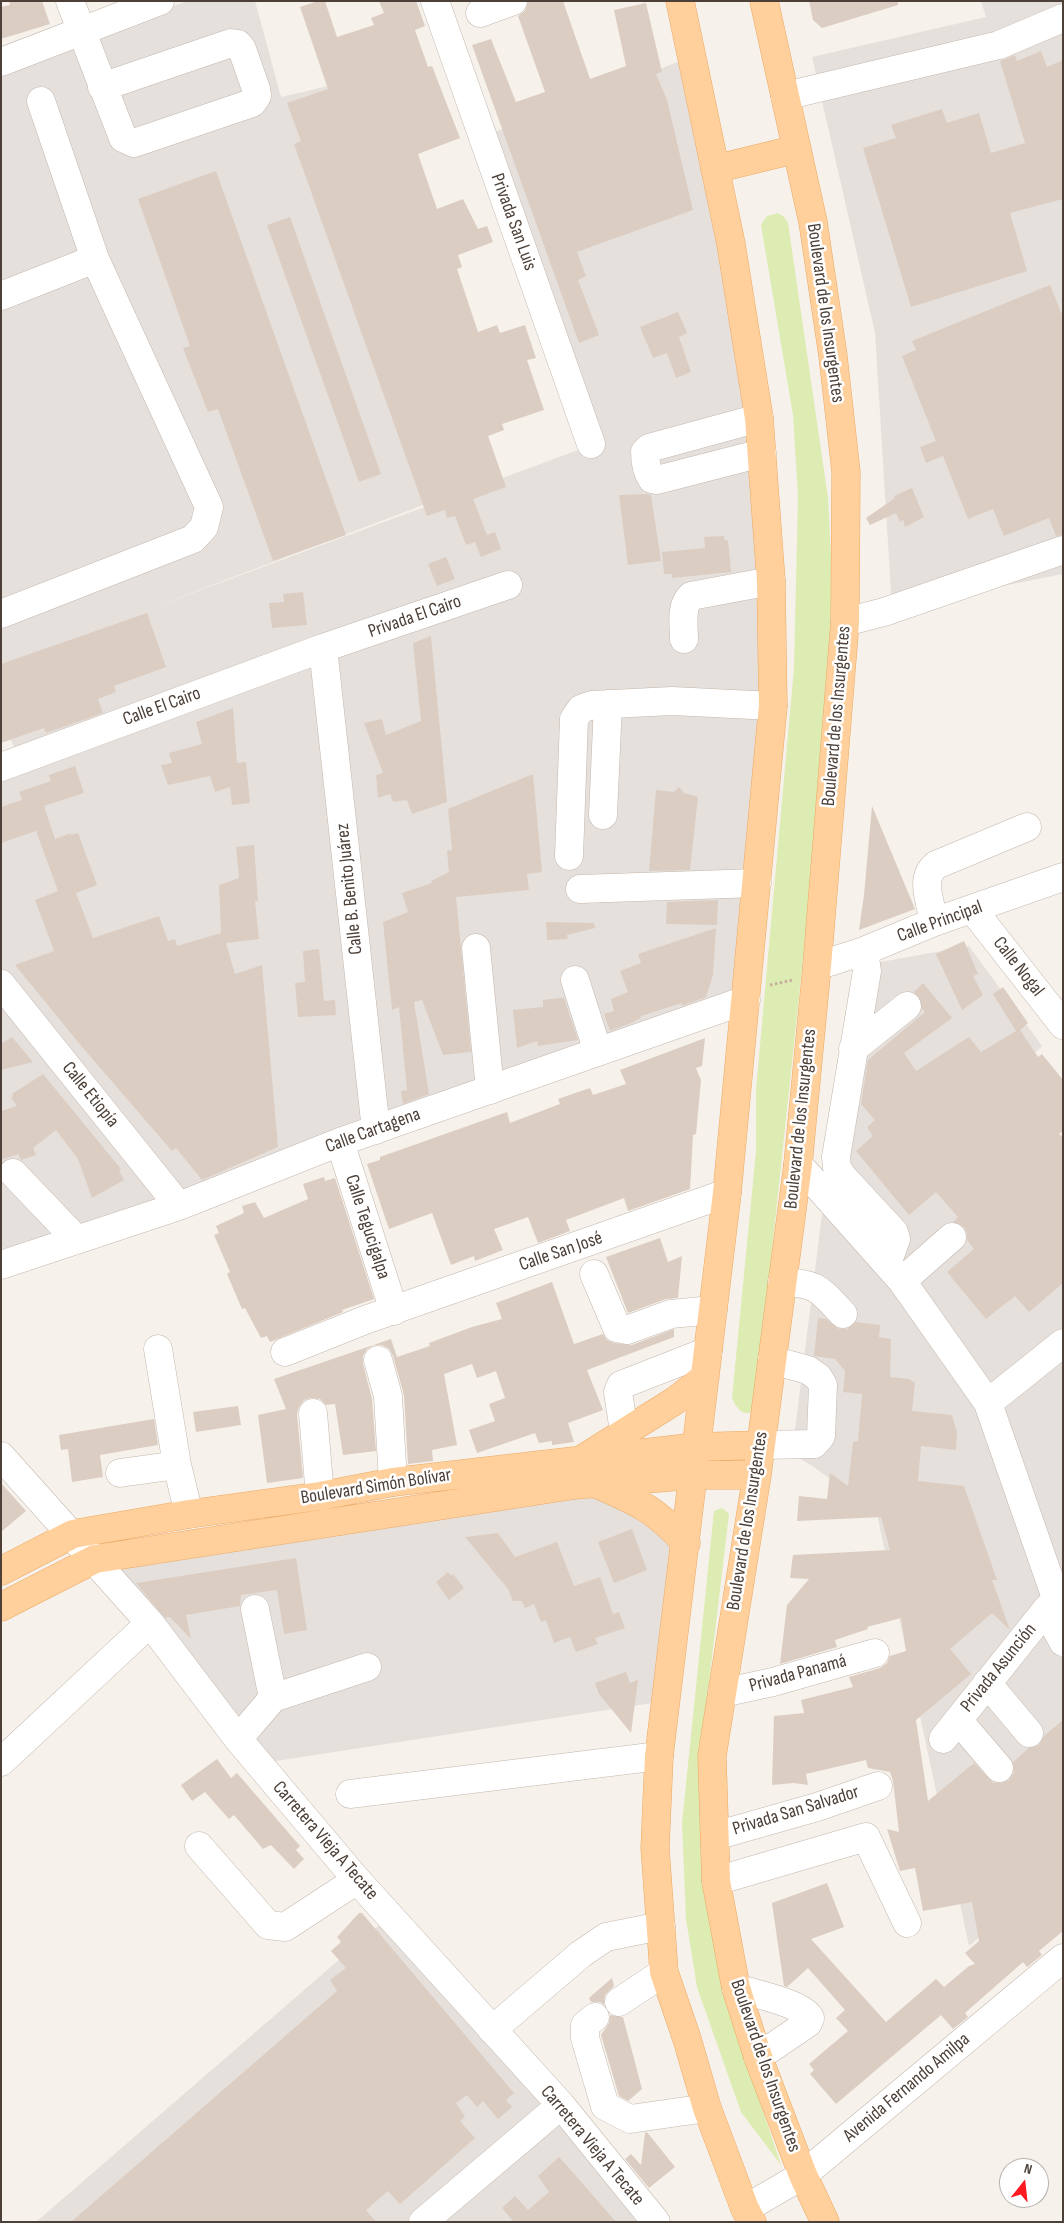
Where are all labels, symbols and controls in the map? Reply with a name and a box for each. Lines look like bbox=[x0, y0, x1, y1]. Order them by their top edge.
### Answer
street label: Privada San Luis bbox=[485, 170, 541, 274]
street label: Boulevard de los Insurgentes bbox=[801, 222, 849, 404]
street label: Privada El Cairo bbox=[366, 590, 464, 644]
street label: Boulevard de los Insurgentes bbox=[818, 625, 856, 807]
street label: Calle El Cairo bbox=[120, 682, 204, 732]
street label: Calle B. Benito Juárez bbox=[332, 822, 368, 956]
street label: Calle Principal bbox=[894, 896, 986, 948]
street label: Calle Nogal bbox=[988, 933, 1048, 1001]
street label: Boulevard de los Insurgentes bbox=[780, 1028, 822, 1210]
street label: Calle Etiopía bbox=[57, 1058, 123, 1132]
street label: Calle Cartagena bbox=[322, 1103, 424, 1159]
street label: Calle Tegucigalpa bbox=[339, 1172, 395, 1282]
street label: Calle San José bbox=[516, 1227, 606, 1277]
street label: Boulevard de los Insurgentes bbox=[723, 1430, 773, 1612]
street label: Boulevard Simón Bolívar bbox=[299, 1464, 453, 1510]
street label: Privada Asunción bbox=[956, 1619, 1042, 1717]
street label: Privada Panamá bbox=[747, 1650, 849, 1698]
street label: Carretera Vieja A Tecate bbox=[267, 1777, 383, 1905]
street label: Privada San Salvador bbox=[730, 1781, 862, 1841]
street label: Boulevard de los Insurgentes bbox=[725, 1977, 805, 2155]
street label: Avenida Fernando Amilpa bbox=[839, 2028, 975, 2148]
street label: Carretera Vieja A Tecate bbox=[535, 2081, 649, 2211]
north arrow bbox=[999, 2158, 1049, 2208]
text: N bbox=[1022, 2160, 1034, 2178]

